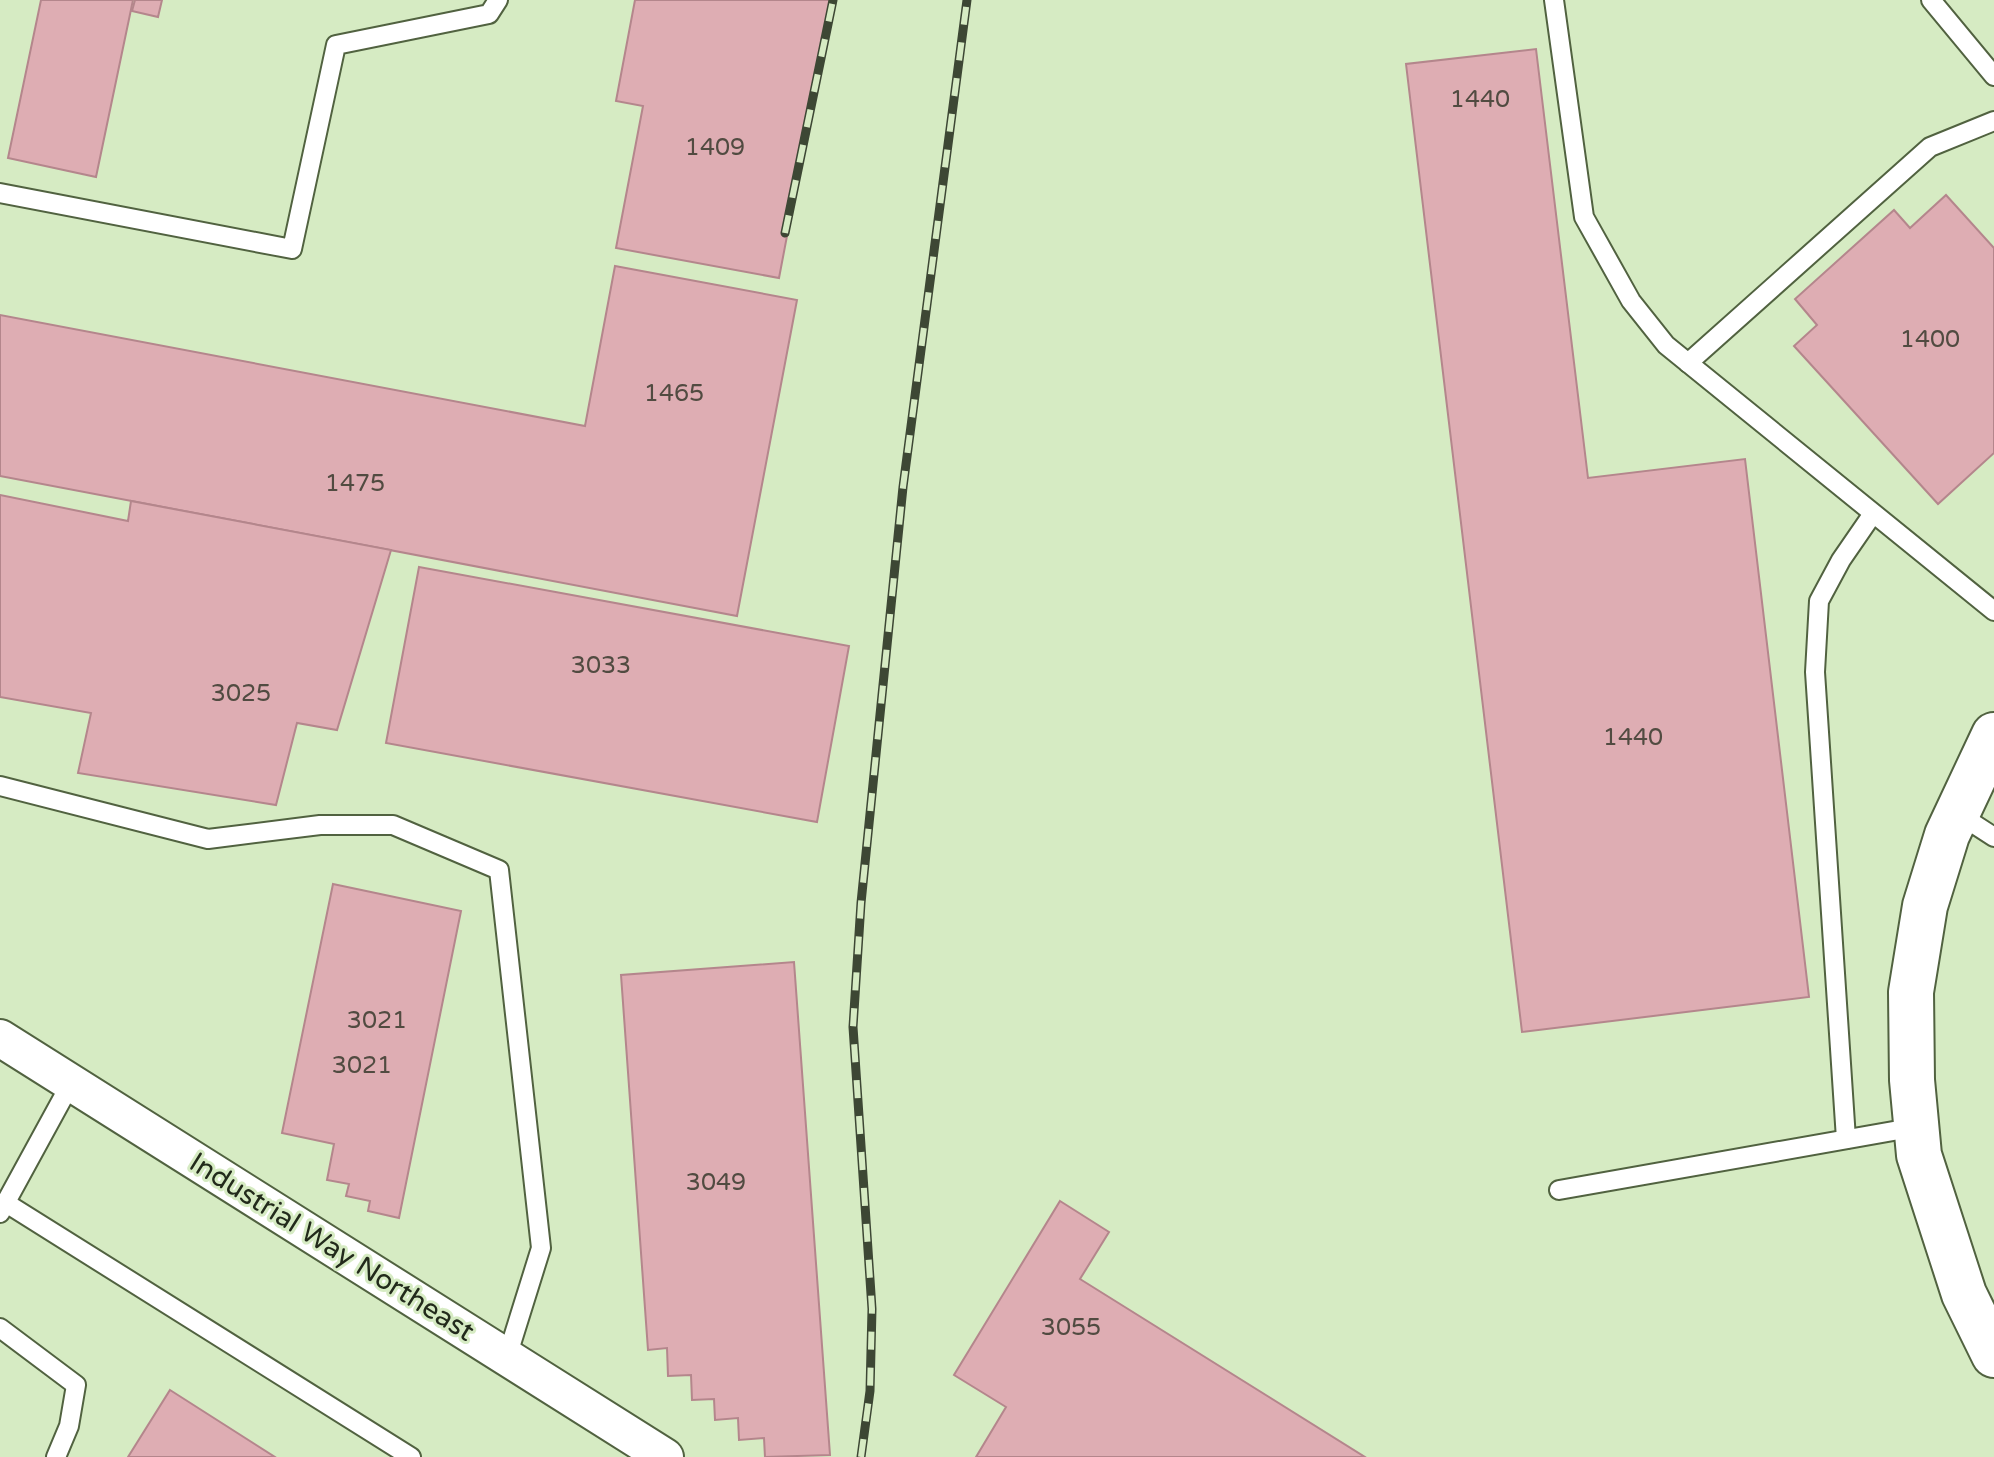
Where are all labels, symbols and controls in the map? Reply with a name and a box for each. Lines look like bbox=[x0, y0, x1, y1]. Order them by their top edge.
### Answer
house number: 1440 bbox=[1450, 85, 1510, 114]
house number: 1409 bbox=[685, 133, 745, 162]
house number: 1400 bbox=[1900, 325, 1960, 354]
house number: 1465 bbox=[644, 379, 704, 408]
house number: 1475 bbox=[325, 469, 385, 498]
house number: 3033 bbox=[571, 651, 631, 680]
house number: 3025 bbox=[211, 679, 271, 708]
house number: 1440 bbox=[1603, 723, 1663, 752]
house number: 3021 bbox=[347, 1006, 407, 1035]
house number: 3021 bbox=[332, 1051, 392, 1080]
street label: Industrial Way Northeast bbox=[183, 1145, 481, 1349]
house number: 3049 bbox=[686, 1168, 746, 1197]
house number: 3055 bbox=[1041, 1313, 1101, 1342]

